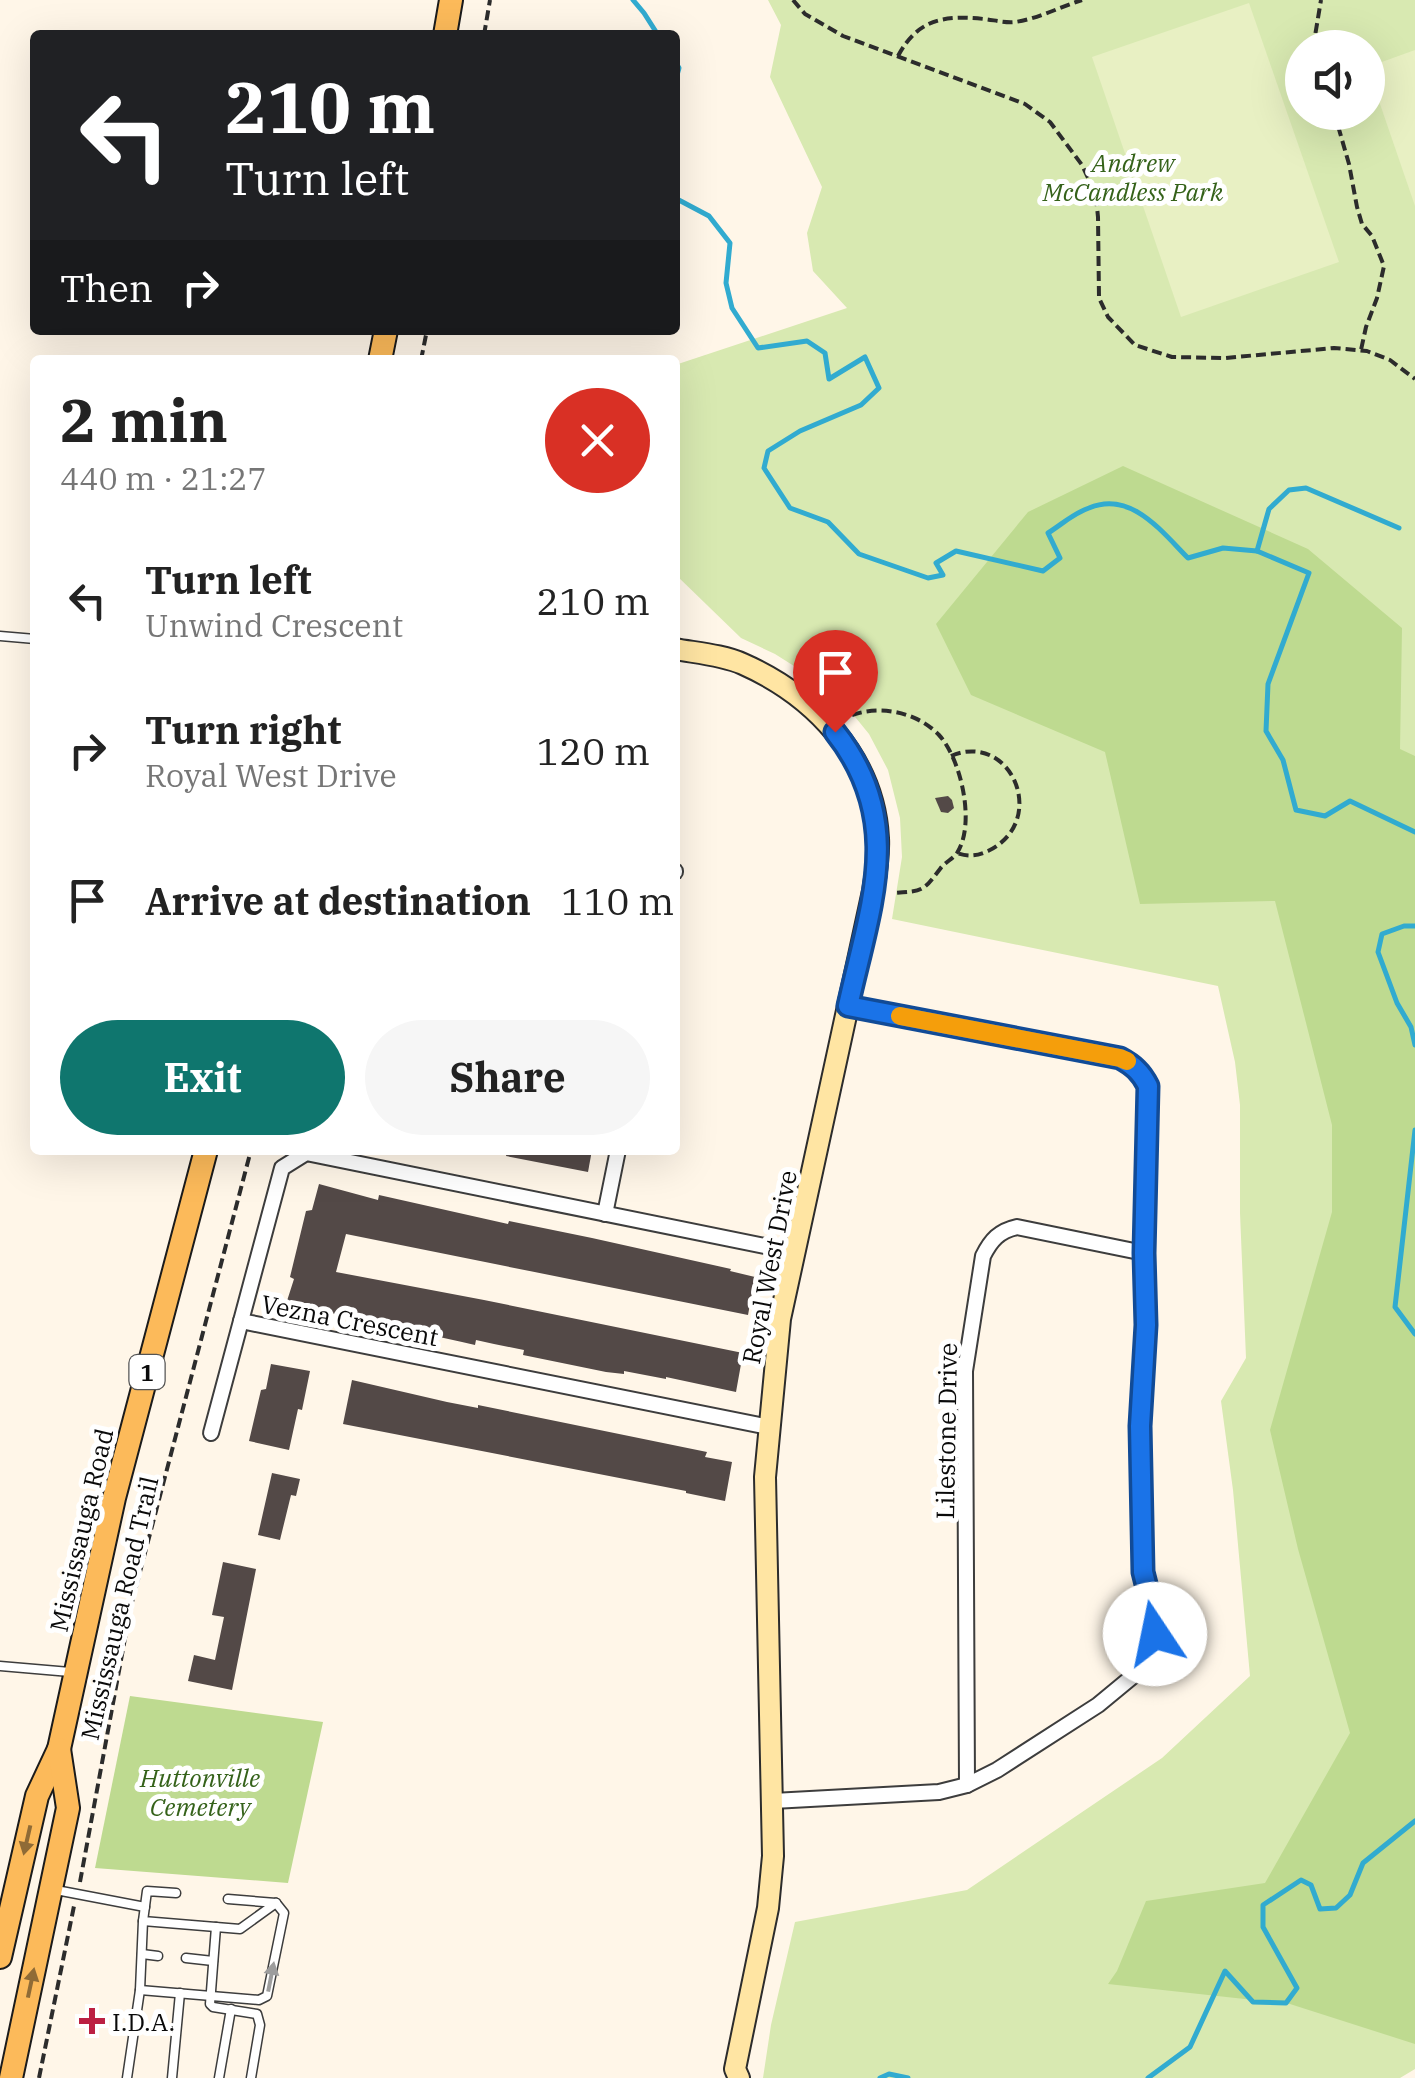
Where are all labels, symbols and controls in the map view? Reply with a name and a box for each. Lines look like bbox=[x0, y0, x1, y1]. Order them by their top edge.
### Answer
map controls bbox=[1285, 30, 1385, 130]
button: sound bbox=[1285, 30, 1385, 130]
text: 210 m bbox=[225, 61, 435, 152]
icon: left bbox=[60, 70, 190, 200]
park label: Andrew McCandless Park bbox=[1042, 146, 1224, 208]
text: Turn left bbox=[225, 149, 409, 207]
icon: right bbox=[173, 260, 228, 315]
text: Then bbox=[60, 263, 153, 312]
text: 2 min bbox=[60, 380, 228, 459]
button: close bbox=[545, 388, 650, 493]
text: 440 m · 21:27 bbox=[60, 457, 267, 499]
text: Turn left bbox=[145, 555, 312, 604]
icon: left bbox=[60, 573, 115, 628]
text: 210 m bbox=[537, 576, 650, 625]
text: Unwind Crescent bbox=[145, 604, 403, 646]
pin bbox=[793, 630, 878, 733]
icon: arrive bbox=[808, 645, 863, 700]
text: Turn right bbox=[145, 705, 341, 754]
icon: right bbox=[60, 723, 115, 778]
text: 120 m bbox=[537, 726, 650, 775]
text: Royal West Drive bbox=[145, 754, 397, 796]
icon: arrive bbox=[60, 873, 115, 928]
text: Arrive at destination bbox=[145, 876, 531, 925]
text: 110 m bbox=[561, 876, 674, 925]
button: Exit bbox=[60, 1020, 345, 1135]
button: Share bbox=[365, 1020, 650, 1135]
street label: Royal West Drive bbox=[734, 1167, 804, 1367]
street label: Vezna Crescent bbox=[258, 1287, 442, 1353]
street label: Lilestone Drive bbox=[928, 1342, 964, 1520]
road number: 1 bbox=[130, 1355, 164, 1389]
street label: Mississauga Road bbox=[42, 1425, 120, 1635]
street label: Mississauga Road Trail bbox=[73, 1473, 165, 1743]
position arrow bbox=[1103, 1582, 1207, 1686]
park label: Huttonville Cemetery bbox=[139, 1761, 260, 1823]
one-way arrow bbox=[19, 1825, 34, 1856]
one-way arrow bbox=[264, 1960, 279, 1992]
one-way arrow bbox=[24, 1967, 40, 1998]
place label: I.D.A. bbox=[112, 2005, 175, 2038]
marker: I.D.A. bbox=[81, 2010, 103, 2032]

